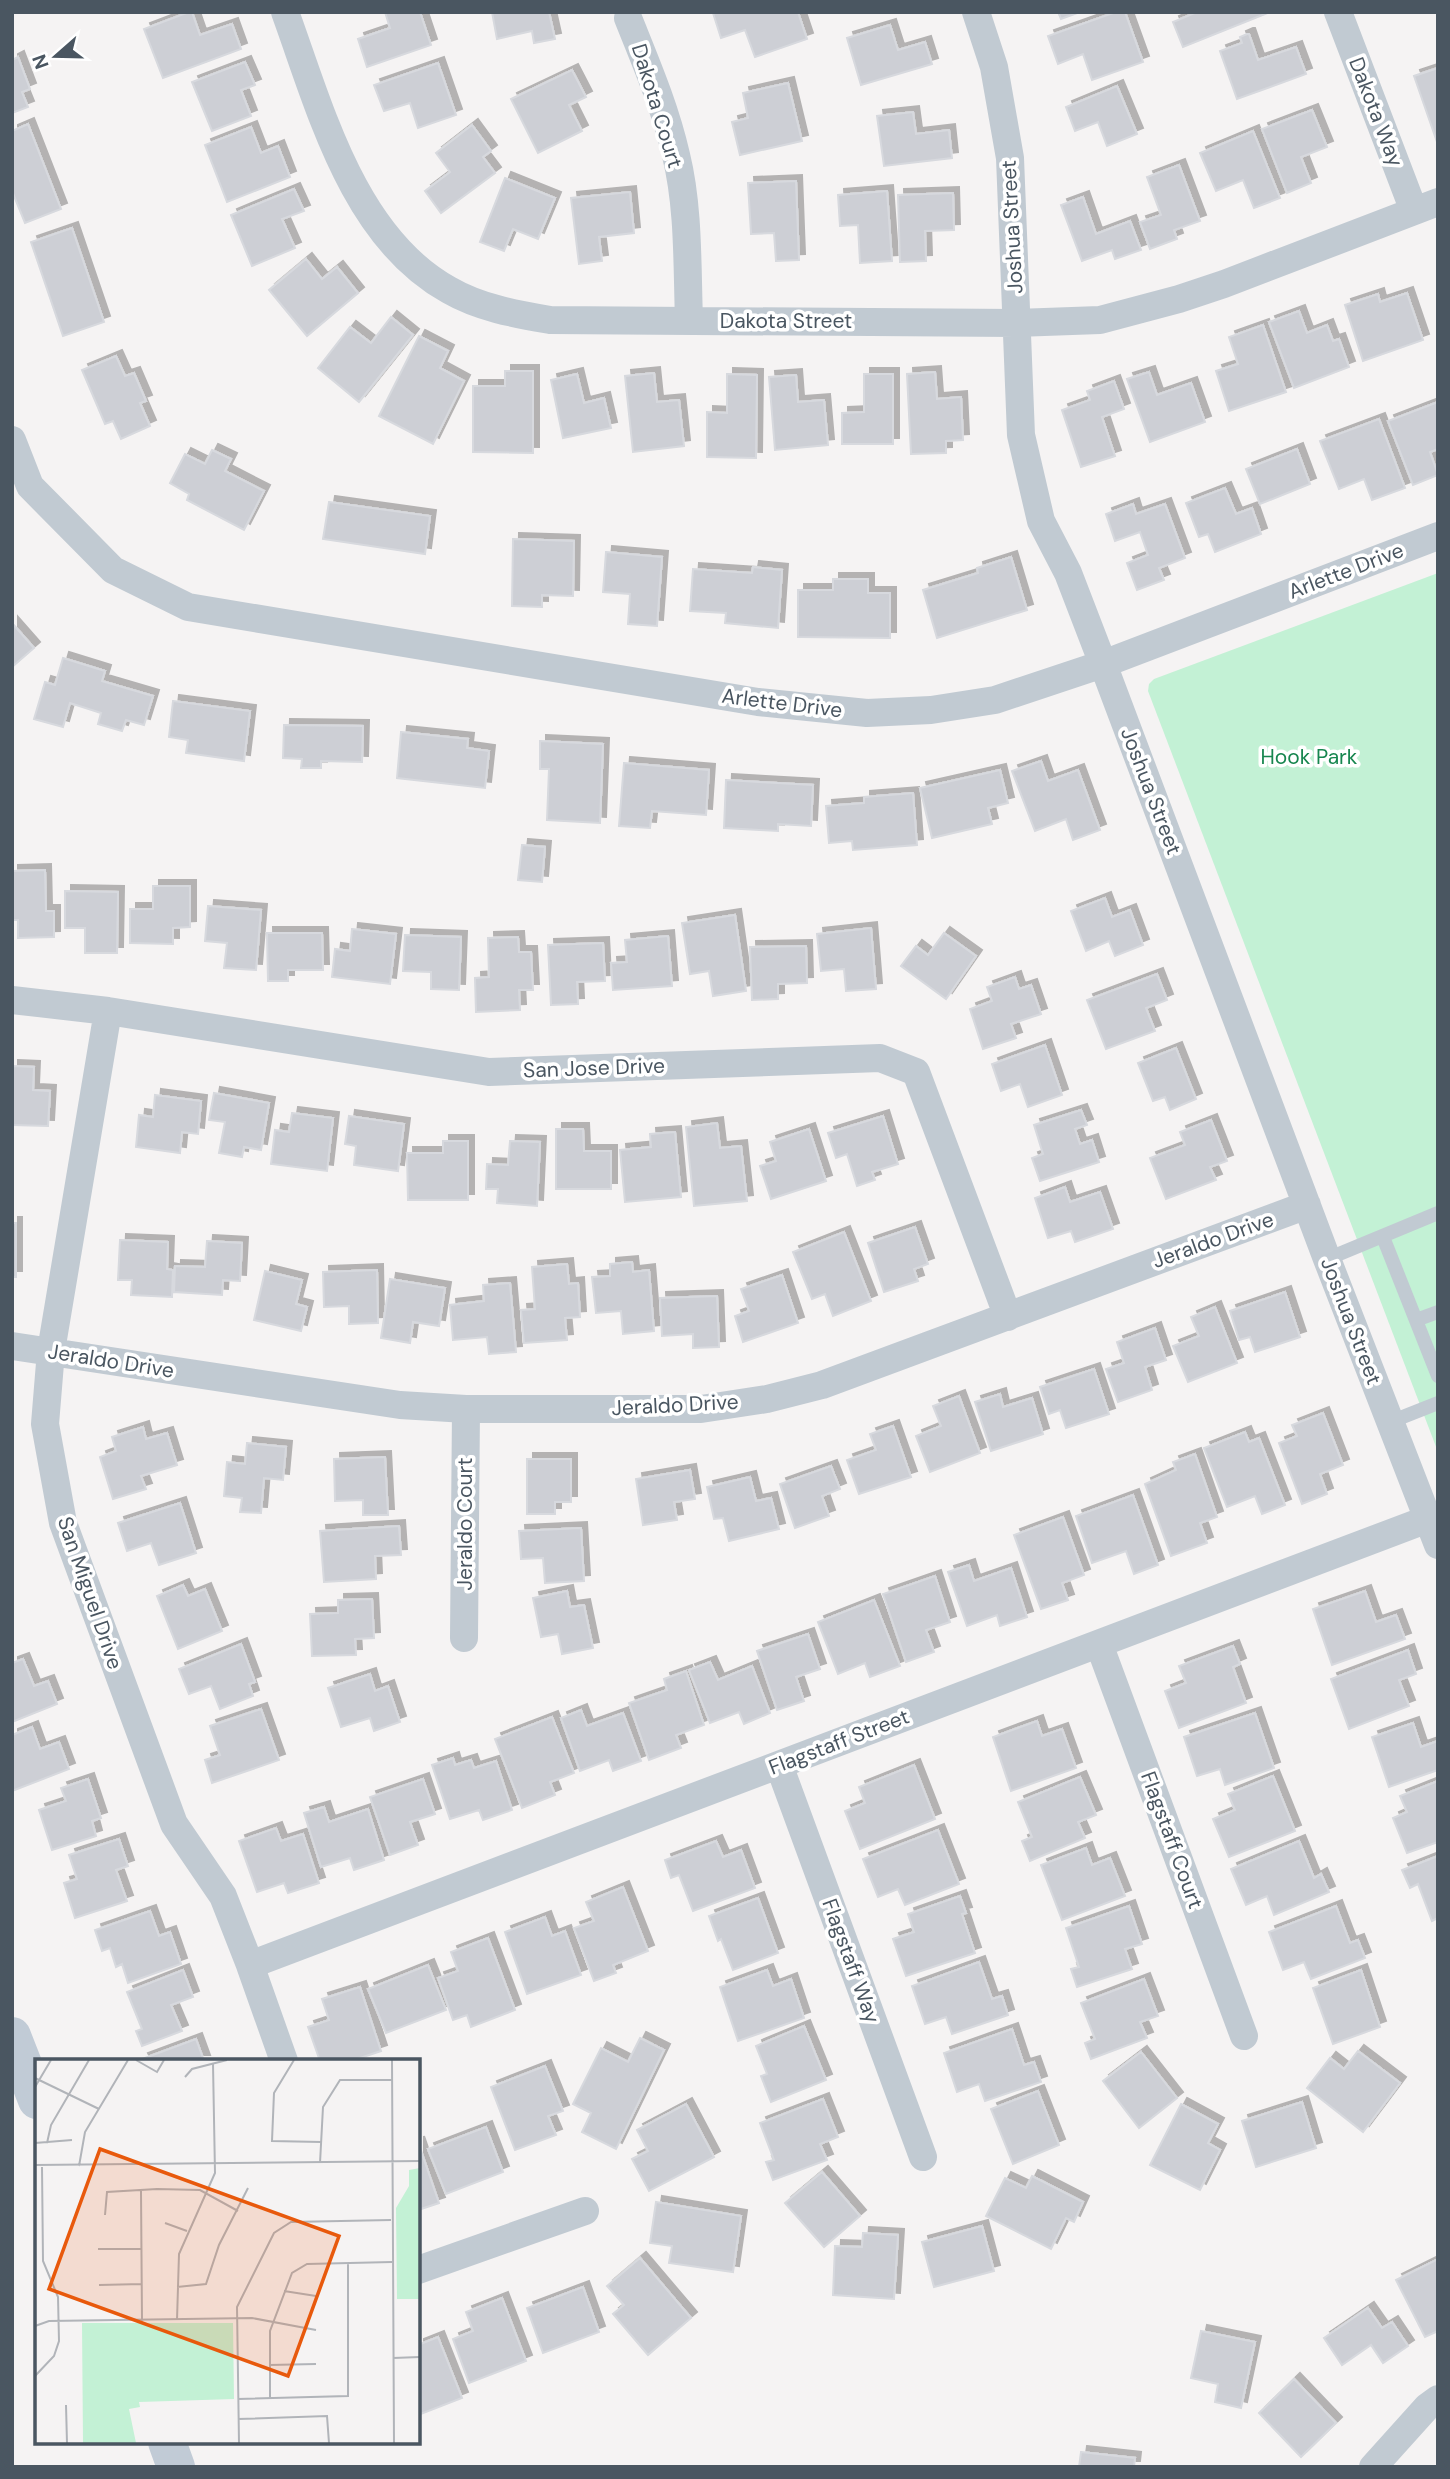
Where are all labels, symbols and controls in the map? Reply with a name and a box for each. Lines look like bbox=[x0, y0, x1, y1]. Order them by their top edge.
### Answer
north arrow bbox=[21, 21, 91, 91]
street label: Dakota Court bbox=[625, 40, 689, 172]
text: N bbox=[26, 51, 55, 72]
street label: Dakota Way bbox=[1342, 53, 1410, 171]
street label: Joshua Street bbox=[995, 159, 1029, 295]
street label: Dakota Street bbox=[720, 307, 852, 335]
street label: Arlette Drive bbox=[1284, 536, 1408, 606]
street label: Arlette Drive bbox=[720, 682, 844, 724]
street label: Joshua Street bbox=[1114, 723, 1188, 859]
park label: Hook Park bbox=[1261, 743, 1358, 771]
street label: San Jose Drive bbox=[523, 1052, 666, 1084]
street label: Jeraldo Drive bbox=[1148, 1205, 1278, 1275]
street label: Joshua Street bbox=[1314, 1253, 1388, 1389]
street label: Jeraldo Drive bbox=[46, 1337, 176, 1385]
street label: Jeraldo Drive bbox=[611, 1388, 739, 1422]
street label: Jeraldo Court bbox=[451, 1457, 479, 1591]
street label: San Miguel Drive bbox=[51, 1513, 129, 1673]
street label: Flagstaff Street bbox=[765, 1702, 913, 1782]
street label: Flagstaff Court bbox=[1134, 1767, 1210, 1913]
street label: Flagstaff Way bbox=[815, 1895, 887, 2028]
inset map bbox=[35, 2059, 420, 2444]

